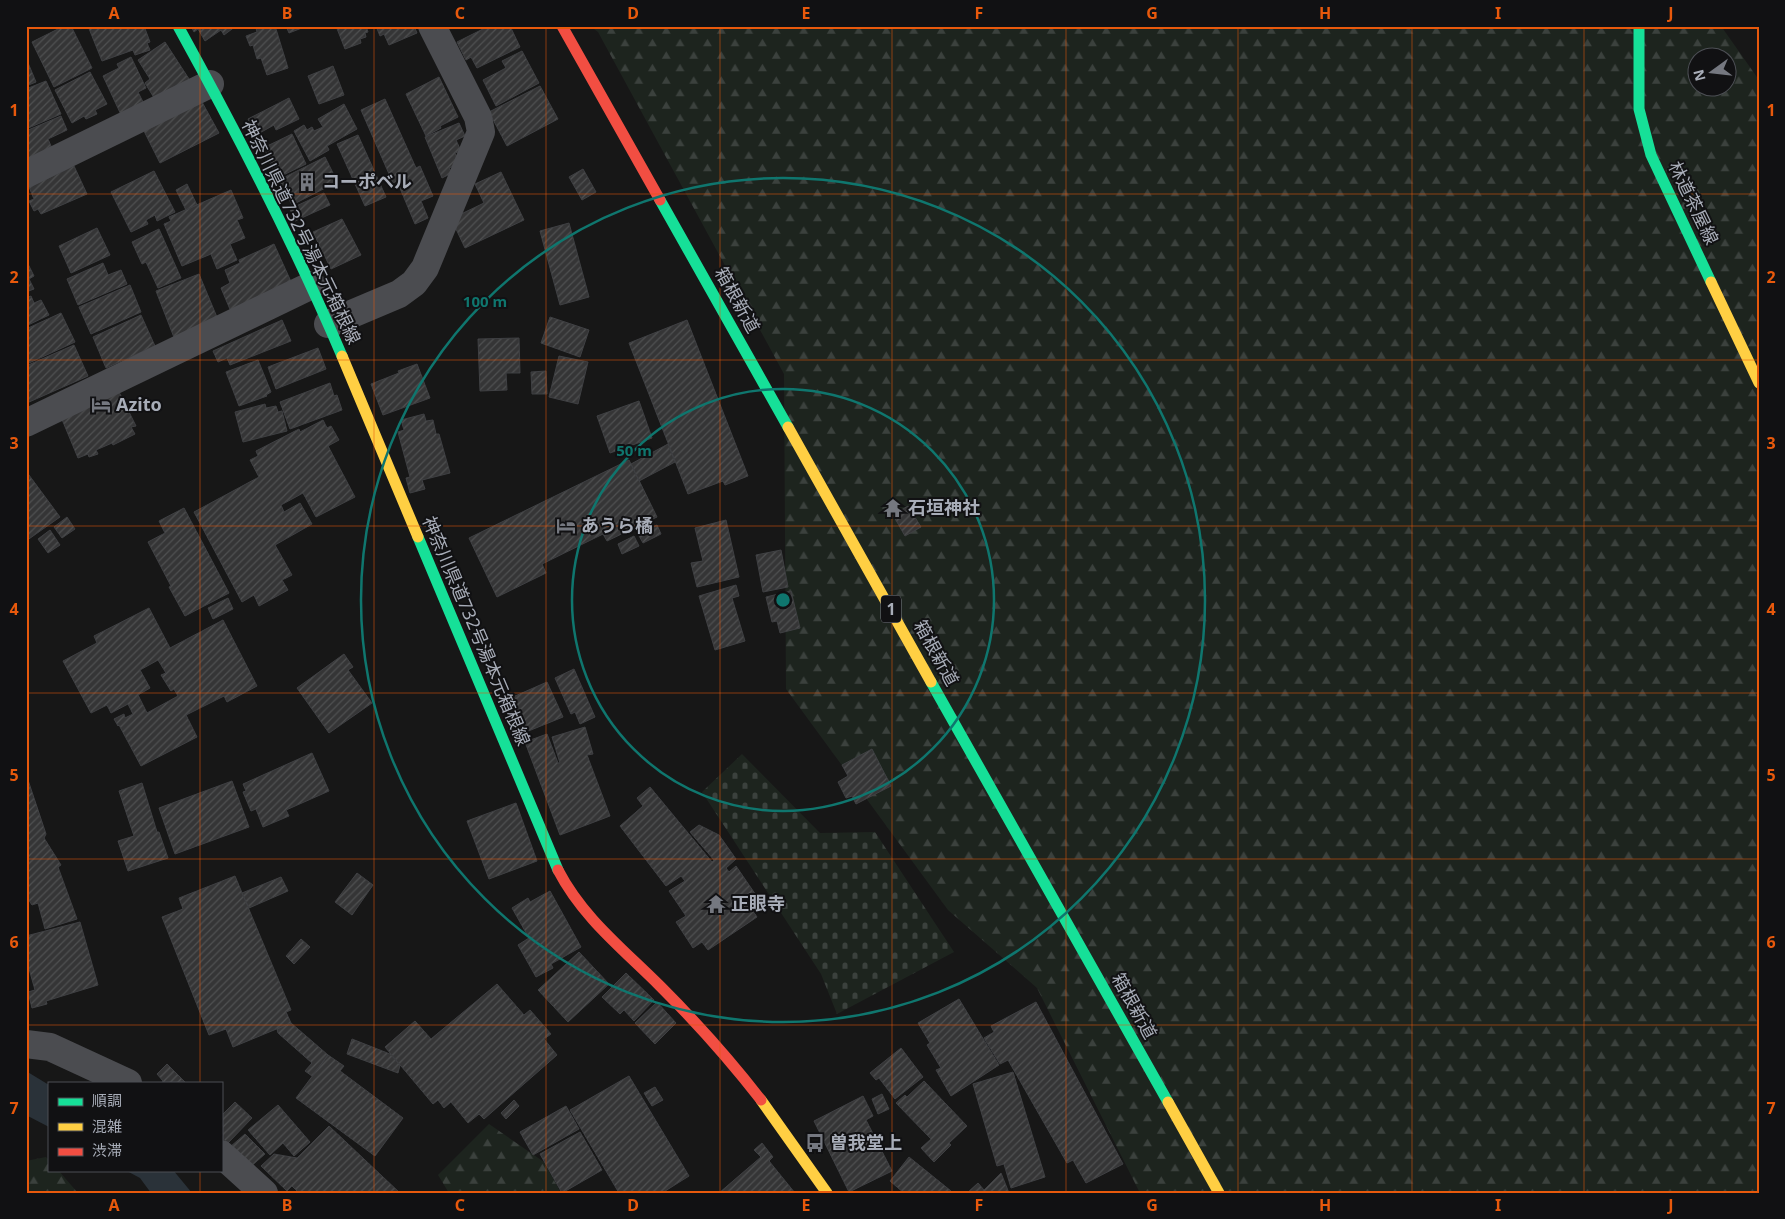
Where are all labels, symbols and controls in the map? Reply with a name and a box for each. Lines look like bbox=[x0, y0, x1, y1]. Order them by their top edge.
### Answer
text: A bbox=[108, 2, 120, 24]
text: B bbox=[282, 2, 292, 24]
text: C bbox=[455, 2, 465, 24]
text: D bbox=[627, 2, 639, 24]
text: E bbox=[802, 2, 811, 24]
text: F bbox=[975, 2, 983, 24]
text: G bbox=[1146, 2, 1158, 24]
text: H bbox=[1319, 2, 1331, 24]
text: I bbox=[1495, 2, 1501, 24]
text: J bbox=[1666, 2, 1674, 24]
north arrow bbox=[1688, 48, 1738, 98]
text: N bbox=[1688, 68, 1710, 83]
text: 1 bbox=[9, 99, 19, 121]
text: 1 bbox=[1766, 99, 1776, 121]
street label: 神奈川県道732号湯本元箱根線 bbox=[237, 115, 367, 348]
street label: 林道茶屋線 bbox=[1663, 157, 1724, 248]
place label: コーポベル bbox=[322, 169, 412, 193]
building icon: コーポベル bbox=[296, 171, 318, 193]
street label: 箱根新道 bbox=[710, 262, 766, 337]
text: 2 bbox=[9, 266, 19, 288]
text: 2 bbox=[1766, 266, 1776, 288]
text: 100 m bbox=[463, 291, 507, 311]
place label: Azito bbox=[116, 392, 162, 416]
hotel icon: Azito bbox=[90, 394, 112, 416]
text: 3 bbox=[9, 432, 19, 454]
text: 3 bbox=[1766, 432, 1776, 454]
text: 50 m bbox=[616, 440, 652, 460]
place label: 石垣神社 bbox=[908, 495, 980, 519]
temple icon: 石垣神社 bbox=[882, 497, 904, 519]
street label: 神奈川県道732号湯本元箱根線 bbox=[418, 512, 536, 749]
place label: あうら橘 bbox=[581, 513, 653, 537]
hotel icon: あうら橘 bbox=[555, 515, 577, 537]
centre of rings bbox=[774, 591, 792, 609]
road number: 1 bbox=[881, 596, 901, 622]
text: 4 bbox=[9, 598, 19, 620]
text: 4 bbox=[1766, 598, 1776, 620]
street label: 箱根新道 bbox=[909, 615, 965, 690]
text: 5 bbox=[9, 764, 19, 786]
text: 5 bbox=[1766, 764, 1776, 786]
place label: 正眼寺 bbox=[731, 891, 785, 915]
temple icon: 正眼寺 bbox=[705, 893, 727, 915]
text: 6 bbox=[9, 931, 19, 953]
text: 6 bbox=[1766, 931, 1776, 953]
street label: 箱根新道 bbox=[1107, 968, 1163, 1043]
legend bbox=[48, 1082, 222, 1172]
text: 順調 bbox=[92, 1090, 122, 1110]
text: 7 bbox=[9, 1097, 19, 1119]
text: 7 bbox=[1766, 1097, 1776, 1119]
text: 混雑 bbox=[92, 1116, 122, 1136]
place label: 曽我堂上 bbox=[830, 1130, 902, 1154]
bus stop icon: 曽我堂上 bbox=[804, 1132, 826, 1154]
text: 渋滞 bbox=[92, 1140, 122, 1160]
text: A bbox=[108, 1194, 120, 1216]
text: B bbox=[282, 1194, 292, 1216]
text: C bbox=[455, 1194, 465, 1216]
text: D bbox=[627, 1194, 639, 1216]
text: E bbox=[802, 1194, 811, 1216]
text: F bbox=[975, 1194, 983, 1216]
text: G bbox=[1146, 1194, 1158, 1216]
text: H bbox=[1319, 1194, 1331, 1216]
text: I bbox=[1495, 1194, 1501, 1216]
text: J bbox=[1666, 1194, 1674, 1216]

